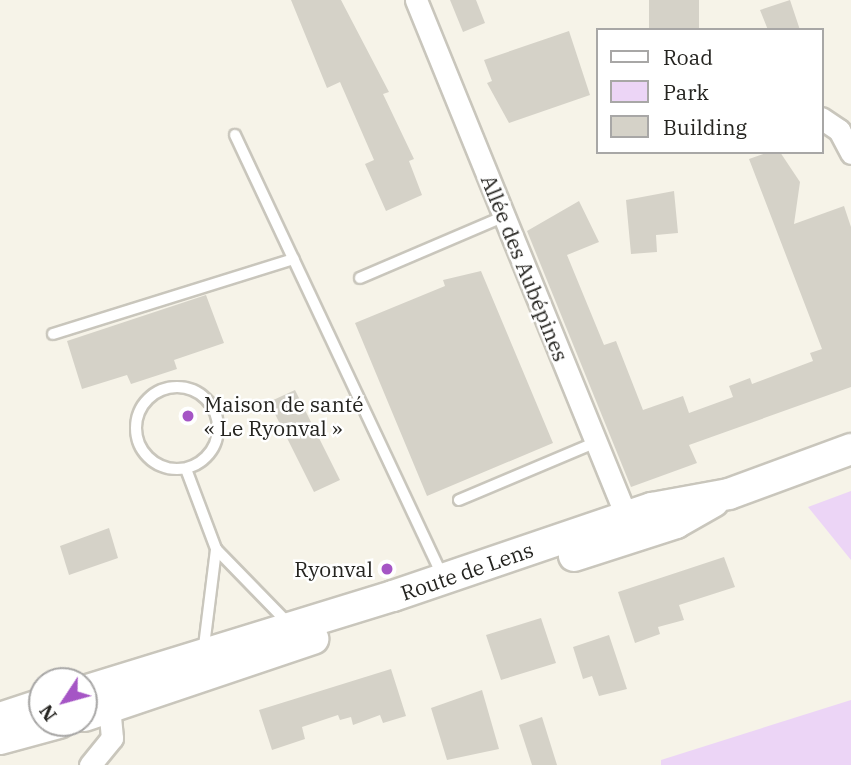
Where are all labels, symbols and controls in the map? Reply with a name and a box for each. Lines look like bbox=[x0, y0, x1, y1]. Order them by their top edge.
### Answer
legend bbox=[596, 28, 823, 154]
text: Road bbox=[663, 43, 713, 71]
text: Park bbox=[663, 78, 709, 106]
text: Building bbox=[663, 113, 747, 141]
street label: Allée des Aubépines bbox=[476, 171, 574, 365]
place label: Maison de santé « Le Ryonval » bbox=[204, 391, 363, 441]
marker: Maison de santé « Le Ryonval » bbox=[178, 406, 198, 426]
street label: Route de Lens bbox=[397, 537, 537, 605]
place label: Ryonval bbox=[294, 556, 373, 582]
marker: Ryonval bbox=[379, 561, 395, 577]
north arrow bbox=[28, 667, 98, 737]
text: N bbox=[34, 700, 62, 726]

